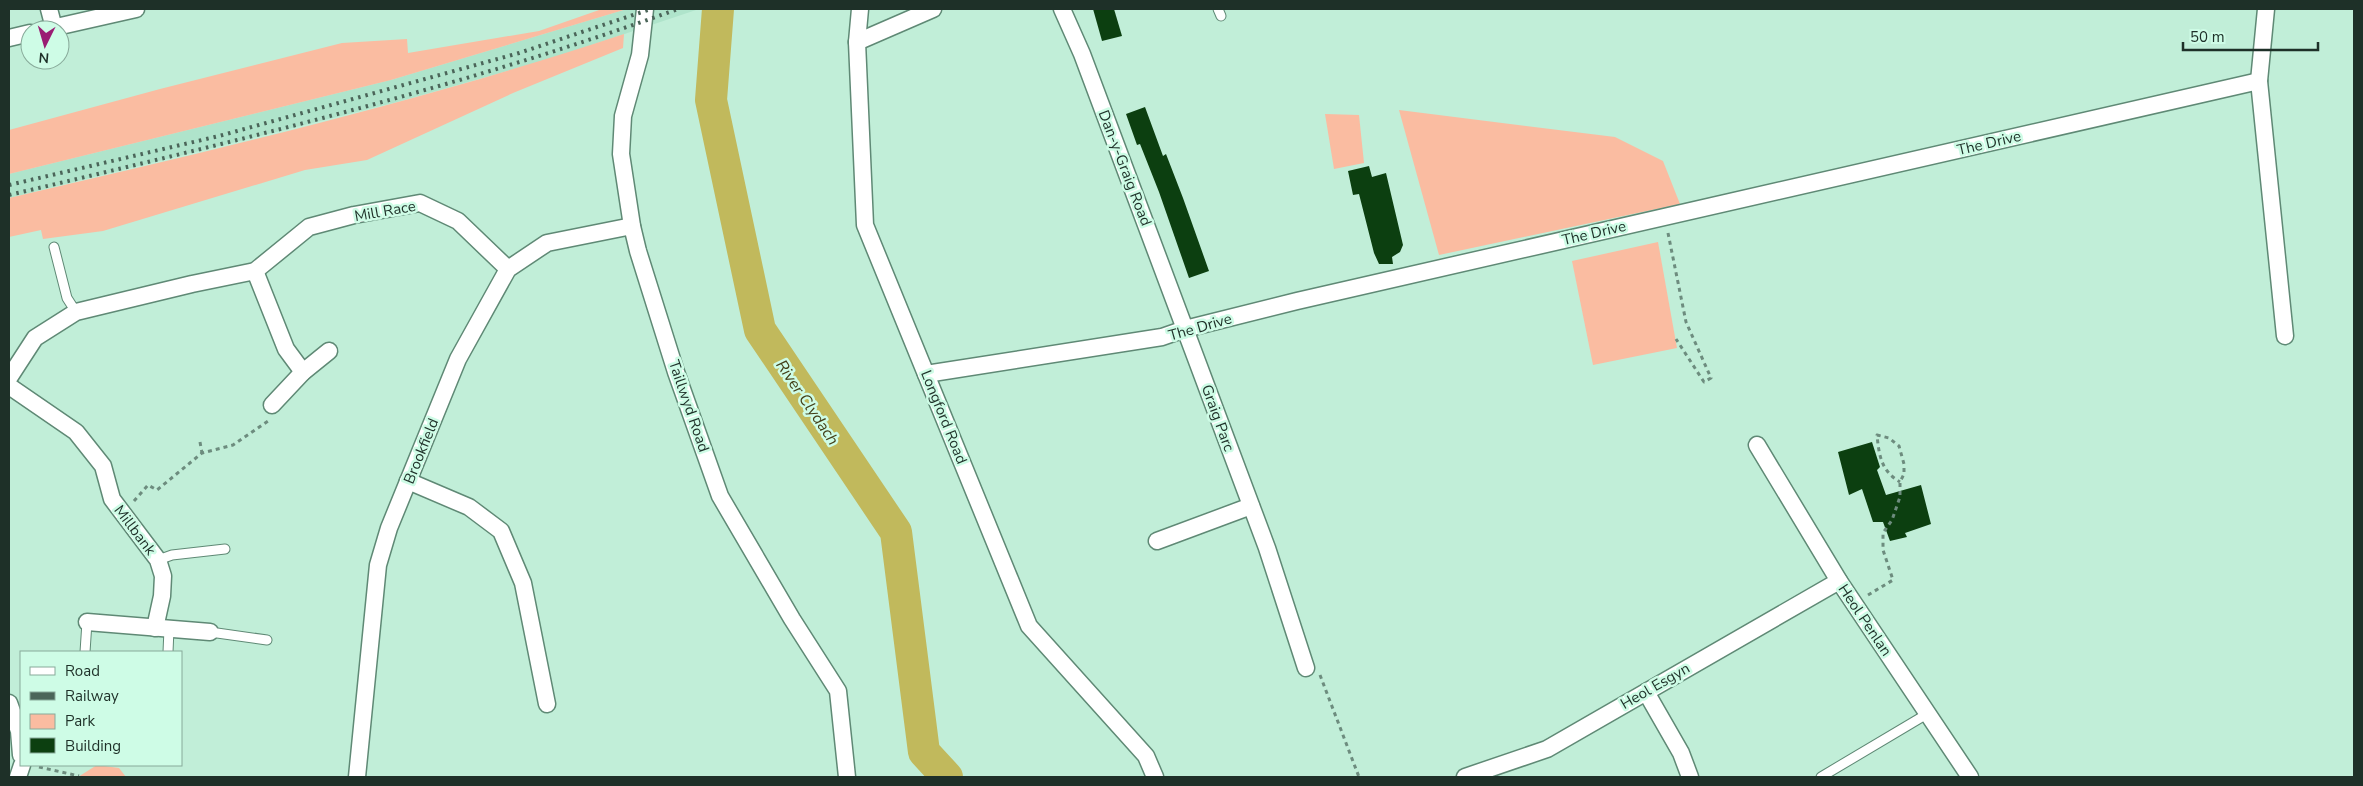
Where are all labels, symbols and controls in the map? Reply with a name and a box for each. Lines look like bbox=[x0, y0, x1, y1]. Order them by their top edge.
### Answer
north arrow bbox=[20, 20, 70, 70]
scale bar bbox=[2183, 20, 2318, 52]
text: 50 m bbox=[2190, 27, 2225, 47]
text: N bbox=[38, 48, 50, 67]
street label: Dan-y-Graig Road bbox=[1094, 107, 1156, 229]
street label: The Drive bbox=[1955, 126, 2023, 160]
street label: Mill Race bbox=[353, 196, 417, 226]
street label: The Drive bbox=[1560, 216, 1628, 250]
street label: The Drive bbox=[1166, 308, 1234, 346]
water label: River Clydach bbox=[770, 356, 844, 450]
street label: Taillwyd Road bbox=[664, 357, 714, 455]
street label: Longford Road bbox=[916, 367, 972, 467]
street label: Graig Parc bbox=[1197, 382, 1239, 454]
street label: Brookfield bbox=[399, 415, 443, 487]
street label: Millbank bbox=[110, 501, 161, 560]
street label: Heol Penlan bbox=[1834, 580, 1896, 660]
legend bbox=[20, 651, 182, 766]
street label: Heol Esgyn bbox=[1617, 658, 1693, 714]
text: Road bbox=[65, 661, 100, 681]
text: Railway bbox=[65, 686, 119, 706]
text: Park bbox=[65, 711, 95, 731]
text: Building bbox=[65, 736, 121, 756]

